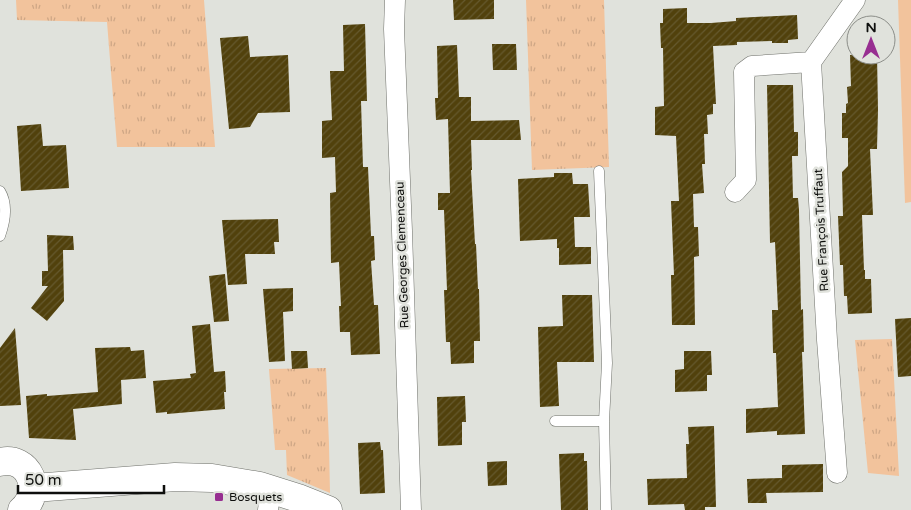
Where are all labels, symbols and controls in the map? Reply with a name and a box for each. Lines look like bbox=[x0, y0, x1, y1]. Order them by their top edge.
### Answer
north arrow bbox=[846, 15, 896, 65]
text: N bbox=[865, 19, 877, 36]
street label: Rue François Truffaut bbox=[811, 168, 831, 292]
street label: Rue Georges Clemenceau bbox=[392, 181, 412, 329]
scale bar bbox=[18, 462, 164, 494]
text: 50 m bbox=[25, 471, 62, 489]
place label: Bosquets bbox=[229, 490, 283, 504]
marker: Bosquets bbox=[213, 491, 225, 503]

